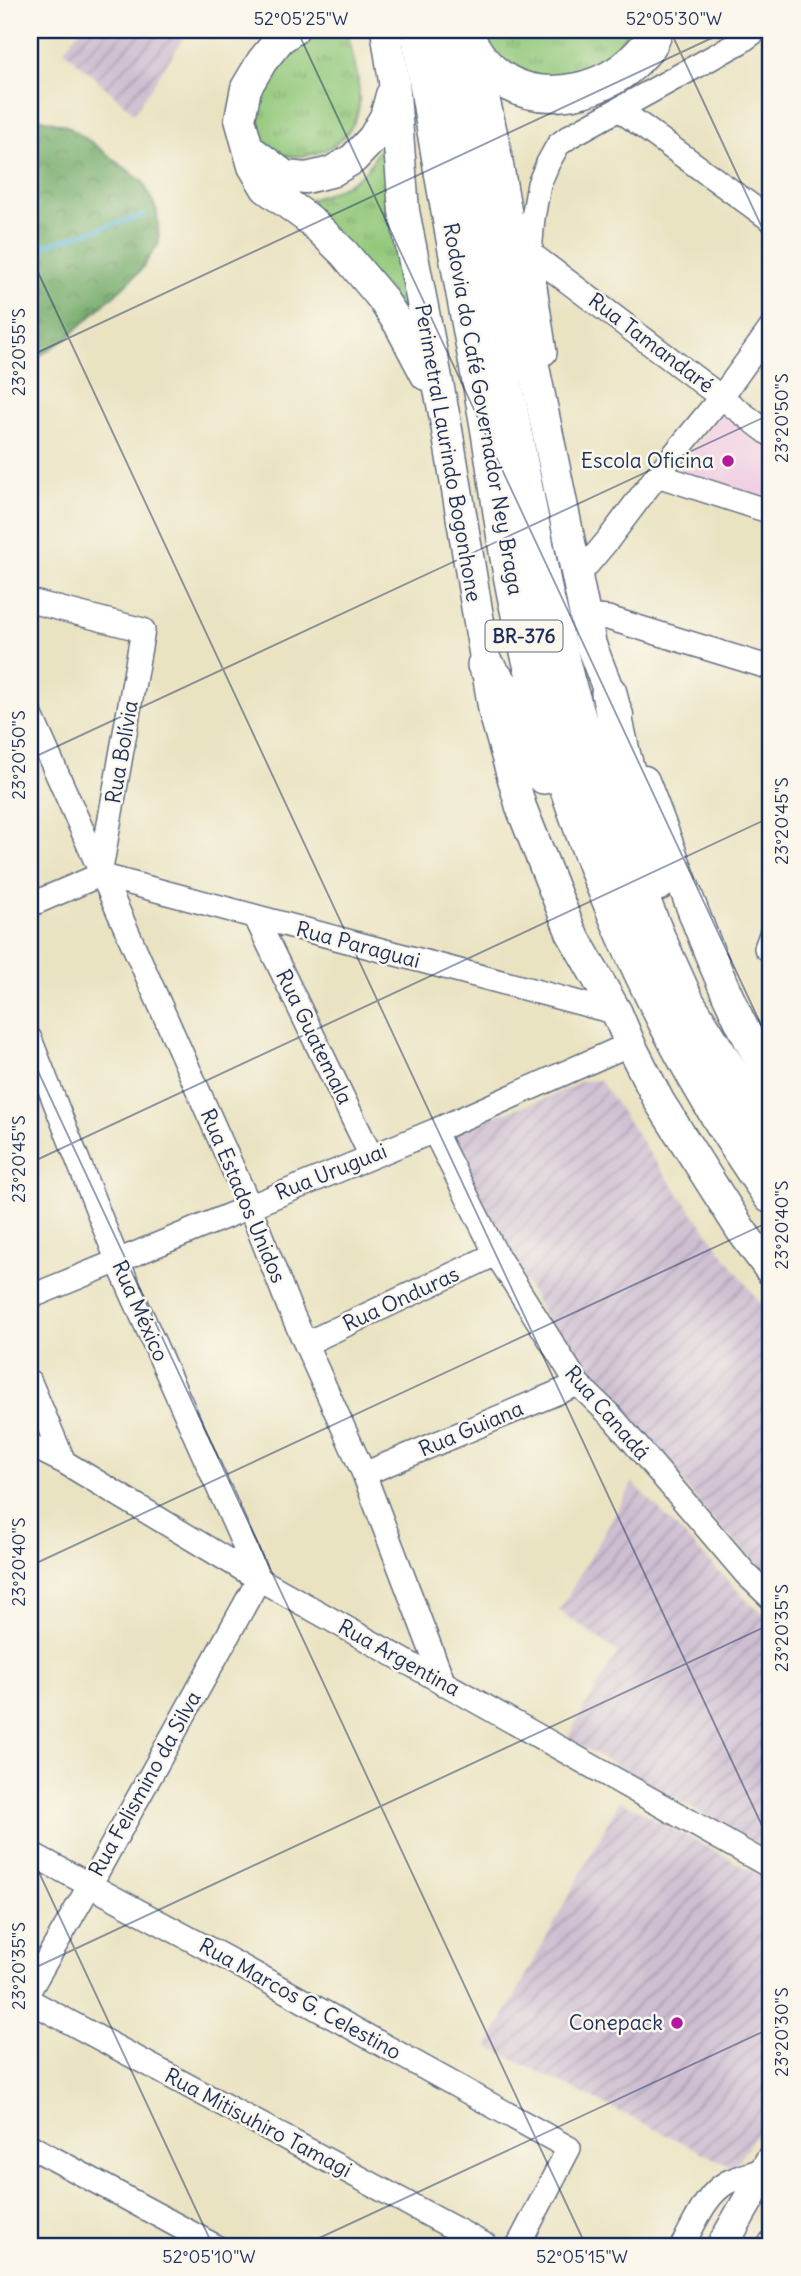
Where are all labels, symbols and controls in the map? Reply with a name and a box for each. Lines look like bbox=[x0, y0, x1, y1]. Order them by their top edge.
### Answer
text: 52°05'25"W bbox=[254, 7, 348, 30]
text: 52°05'30"W bbox=[626, 7, 722, 30]
street label: Rodovia do Café Governador Ney Braga bbox=[437, 221, 530, 597]
street label: Rua Tamandaré bbox=[583, 287, 719, 399]
street label: Perimetral Laurindo Bogonhone bbox=[409, 302, 488, 604]
text: 23°20'55"S bbox=[7, 308, 30, 396]
text: 23°20'50"S bbox=[770, 373, 793, 463]
place label: Escola Oficina bbox=[581, 447, 714, 474]
marker: Escola Oficina bbox=[720, 453, 736, 469]
road number: BR-376 bbox=[486, 621, 562, 652]
street label: Rua Bolívia bbox=[99, 698, 144, 806]
text: 23°20'50"S bbox=[7, 710, 30, 800]
text: 23°20'45"S bbox=[770, 777, 793, 865]
street label: Rua Paraguai bbox=[293, 915, 423, 974]
street label: Rua Guatemala bbox=[270, 965, 359, 1109]
street label: Rua Estados Unidos bbox=[195, 1105, 292, 1287]
text: 23°20'45"S bbox=[7, 1115, 30, 1203]
street label: Rua Uruguai bbox=[271, 1137, 391, 1206]
text: 23°20'40"S bbox=[770, 1180, 793, 1270]
street label: Rua México bbox=[106, 1256, 175, 1366]
street label: Rua Onduras bbox=[338, 1260, 463, 1337]
street label: Rua Canadá bbox=[559, 1360, 656, 1465]
street label: Rua Guiana bbox=[415, 1394, 527, 1463]
text: 23°20'40"S bbox=[7, 1517, 30, 1607]
text: 23°20'35"S bbox=[770, 1584, 793, 1672]
street label: Rua Argentina bbox=[334, 1613, 465, 1702]
street label: Rua Felismino da Silva bbox=[82, 1686, 207, 1881]
text: 23°20'35"S bbox=[7, 1922, 30, 2010]
street label: Rua Marcos G. Celestino bbox=[194, 1932, 406, 2065]
text: 23°20'30"S bbox=[770, 1987, 793, 2077]
place label: Conepack bbox=[569, 2009, 663, 2036]
marker: Conepack bbox=[669, 2015, 685, 2031]
street label: Rua Mitisuhiro Tamagi bbox=[160, 2062, 356, 2183]
text: 52°05'10"W bbox=[162, 2245, 256, 2268]
text: 52°05'15"W bbox=[536, 2245, 628, 2268]

